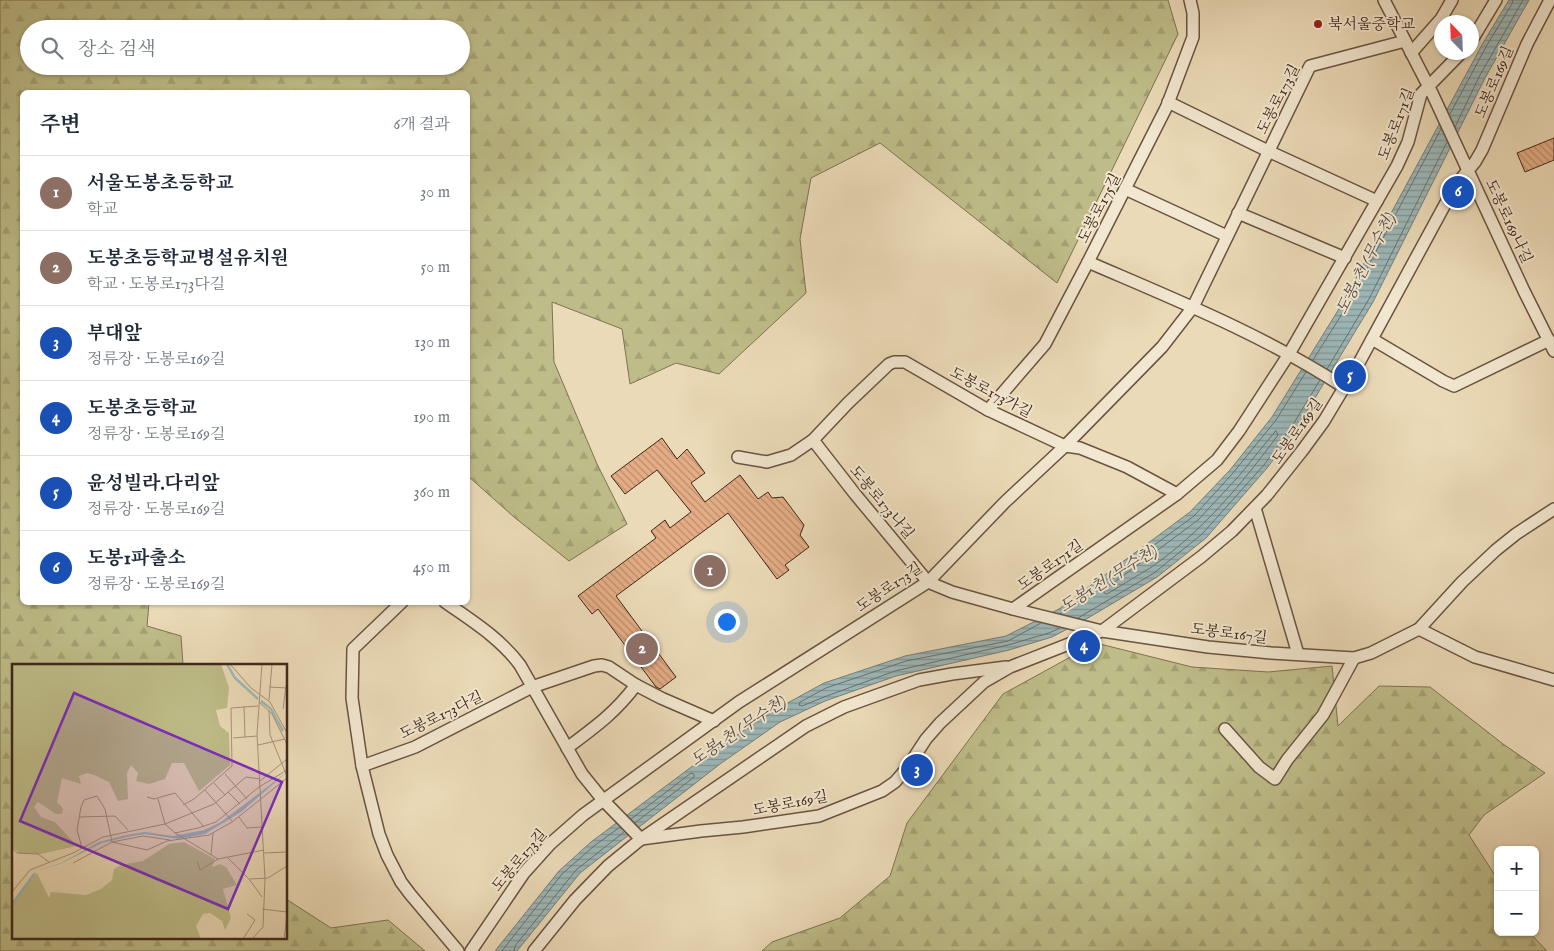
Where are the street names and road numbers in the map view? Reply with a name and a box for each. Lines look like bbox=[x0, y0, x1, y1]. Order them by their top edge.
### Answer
street label: 도봉로169길 bbox=[1471, 43, 1518, 121]
street label: 도봉로173길 bbox=[1253, 61, 1304, 137]
street label: 도봉로171길 bbox=[1374, 85, 1419, 163]
street label: 도봉로175길 bbox=[1074, 170, 1125, 246]
street label: 도봉로169나길 bbox=[1481, 176, 1536, 266]
street label: 도봉로173가길 bbox=[946, 363, 1035, 422]
street label: 도봉로169길 bbox=[1268, 395, 1327, 468]
street label: 도봉로173나길 bbox=[845, 461, 918, 543]
street label: 도봉로171길 bbox=[1014, 536, 1087, 595]
street label: 도봉로173길 bbox=[852, 558, 926, 617]
street label: 도봉로167길 bbox=[1190, 619, 1268, 648]
street label: 도봉로173다길 bbox=[396, 687, 486, 744]
street label: 도봉로169길 bbox=[751, 787, 829, 820]
street label: 도봉로173길 bbox=[488, 825, 551, 896]

